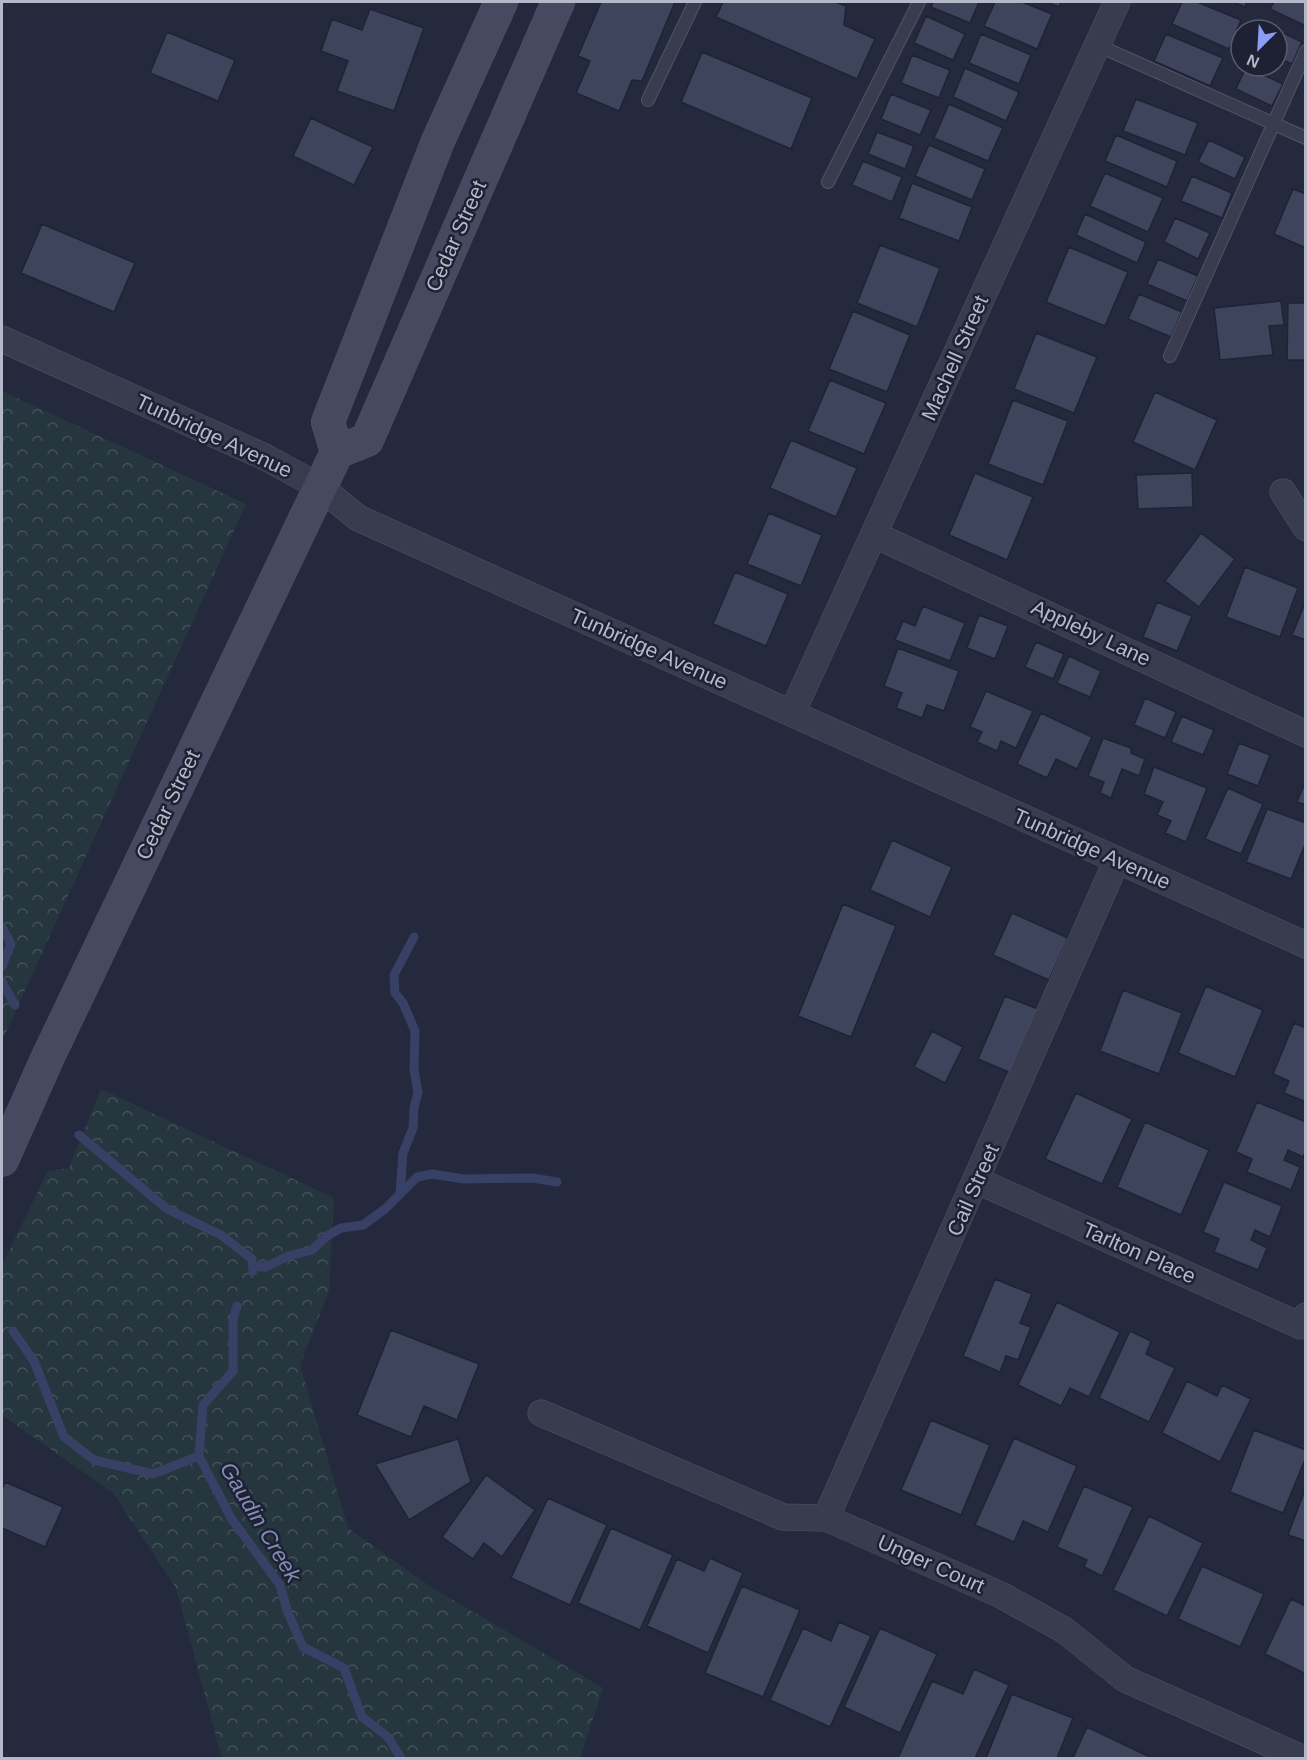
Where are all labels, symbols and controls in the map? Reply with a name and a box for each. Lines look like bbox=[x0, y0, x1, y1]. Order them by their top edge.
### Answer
north arrow bbox=[1229, 18, 1289, 78]
text: N bbox=[1244, 51, 1262, 71]
street label: Cedar Street bbox=[421, 177, 490, 295]
street label: Machell Street bbox=[917, 292, 992, 424]
street label: Tunbridge Avenue bbox=[133, 389, 296, 482]
street label: Appleby Lane bbox=[1028, 595, 1154, 670]
street label: Tunbridge Avenue bbox=[567, 604, 731, 693]
street label: Cedar Street bbox=[131, 746, 204, 863]
street label: Tunbridge Avenue bbox=[1010, 804, 1174, 893]
street label: Cail Street bbox=[942, 1140, 1003, 1239]
street label: Tarlton Place bbox=[1079, 1217, 1199, 1288]
water label: Gaudin Creek bbox=[215, 1458, 307, 1588]
street label: Unger Court bbox=[874, 1530, 988, 1597]

